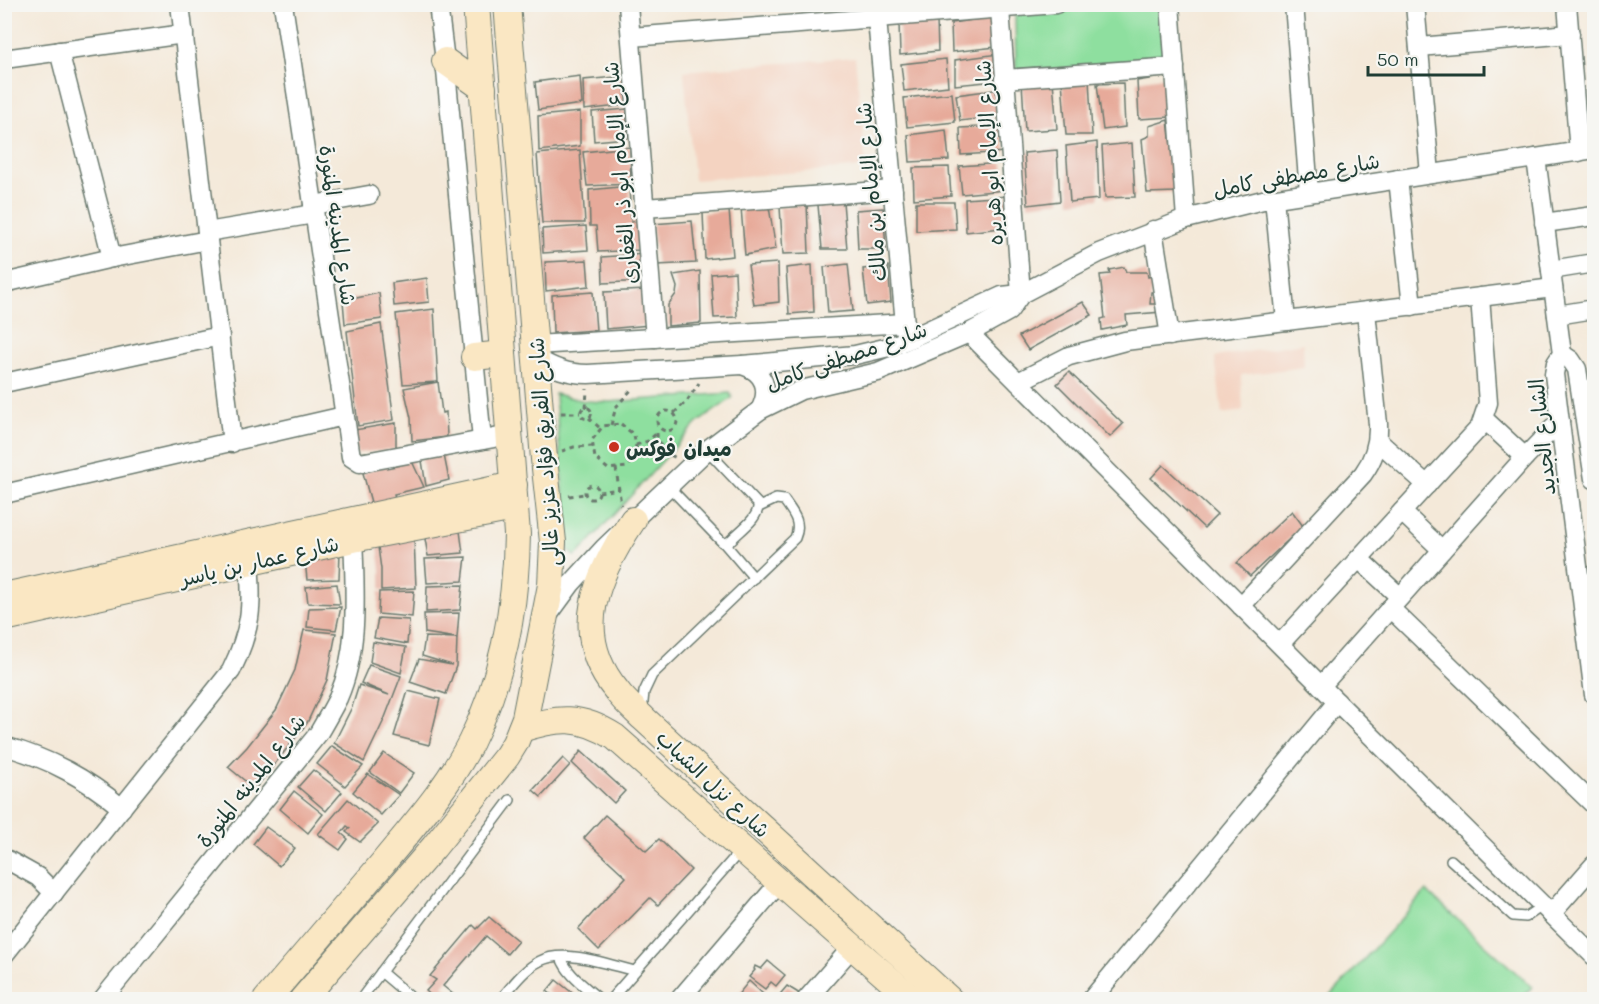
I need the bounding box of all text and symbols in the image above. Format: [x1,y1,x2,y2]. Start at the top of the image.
scale bar [1368,39,1484,77]
text: 50 m [1377,47,1419,71]
street label: شارع الإمام ابو هريره [968,59,1012,247]
street label: شارع الإمام ابو ذر الغفارى [596,60,646,285]
street label: شارع الإمام بن مالك [849,101,895,283]
street label: شارع المدينه المنورة [311,143,364,307]
street label: شارع مصطفى كامل [1210,146,1382,205]
street label: شارع مصطفى كامل [762,315,931,398]
street label: شارع الفريق فؤاد عزيز غالى [522,336,567,567]
street label: الشارع الجديد [1521,377,1563,497]
place label: ميدان فوكس [626,434,732,462]
marker: ميدان فوكس [607,440,621,454]
street label: شارع عمار بن ياسر [175,529,342,595]
street label: شارع المدينه المنورة [190,708,313,854]
street label: شارع نزل الشباب [649,723,777,845]

